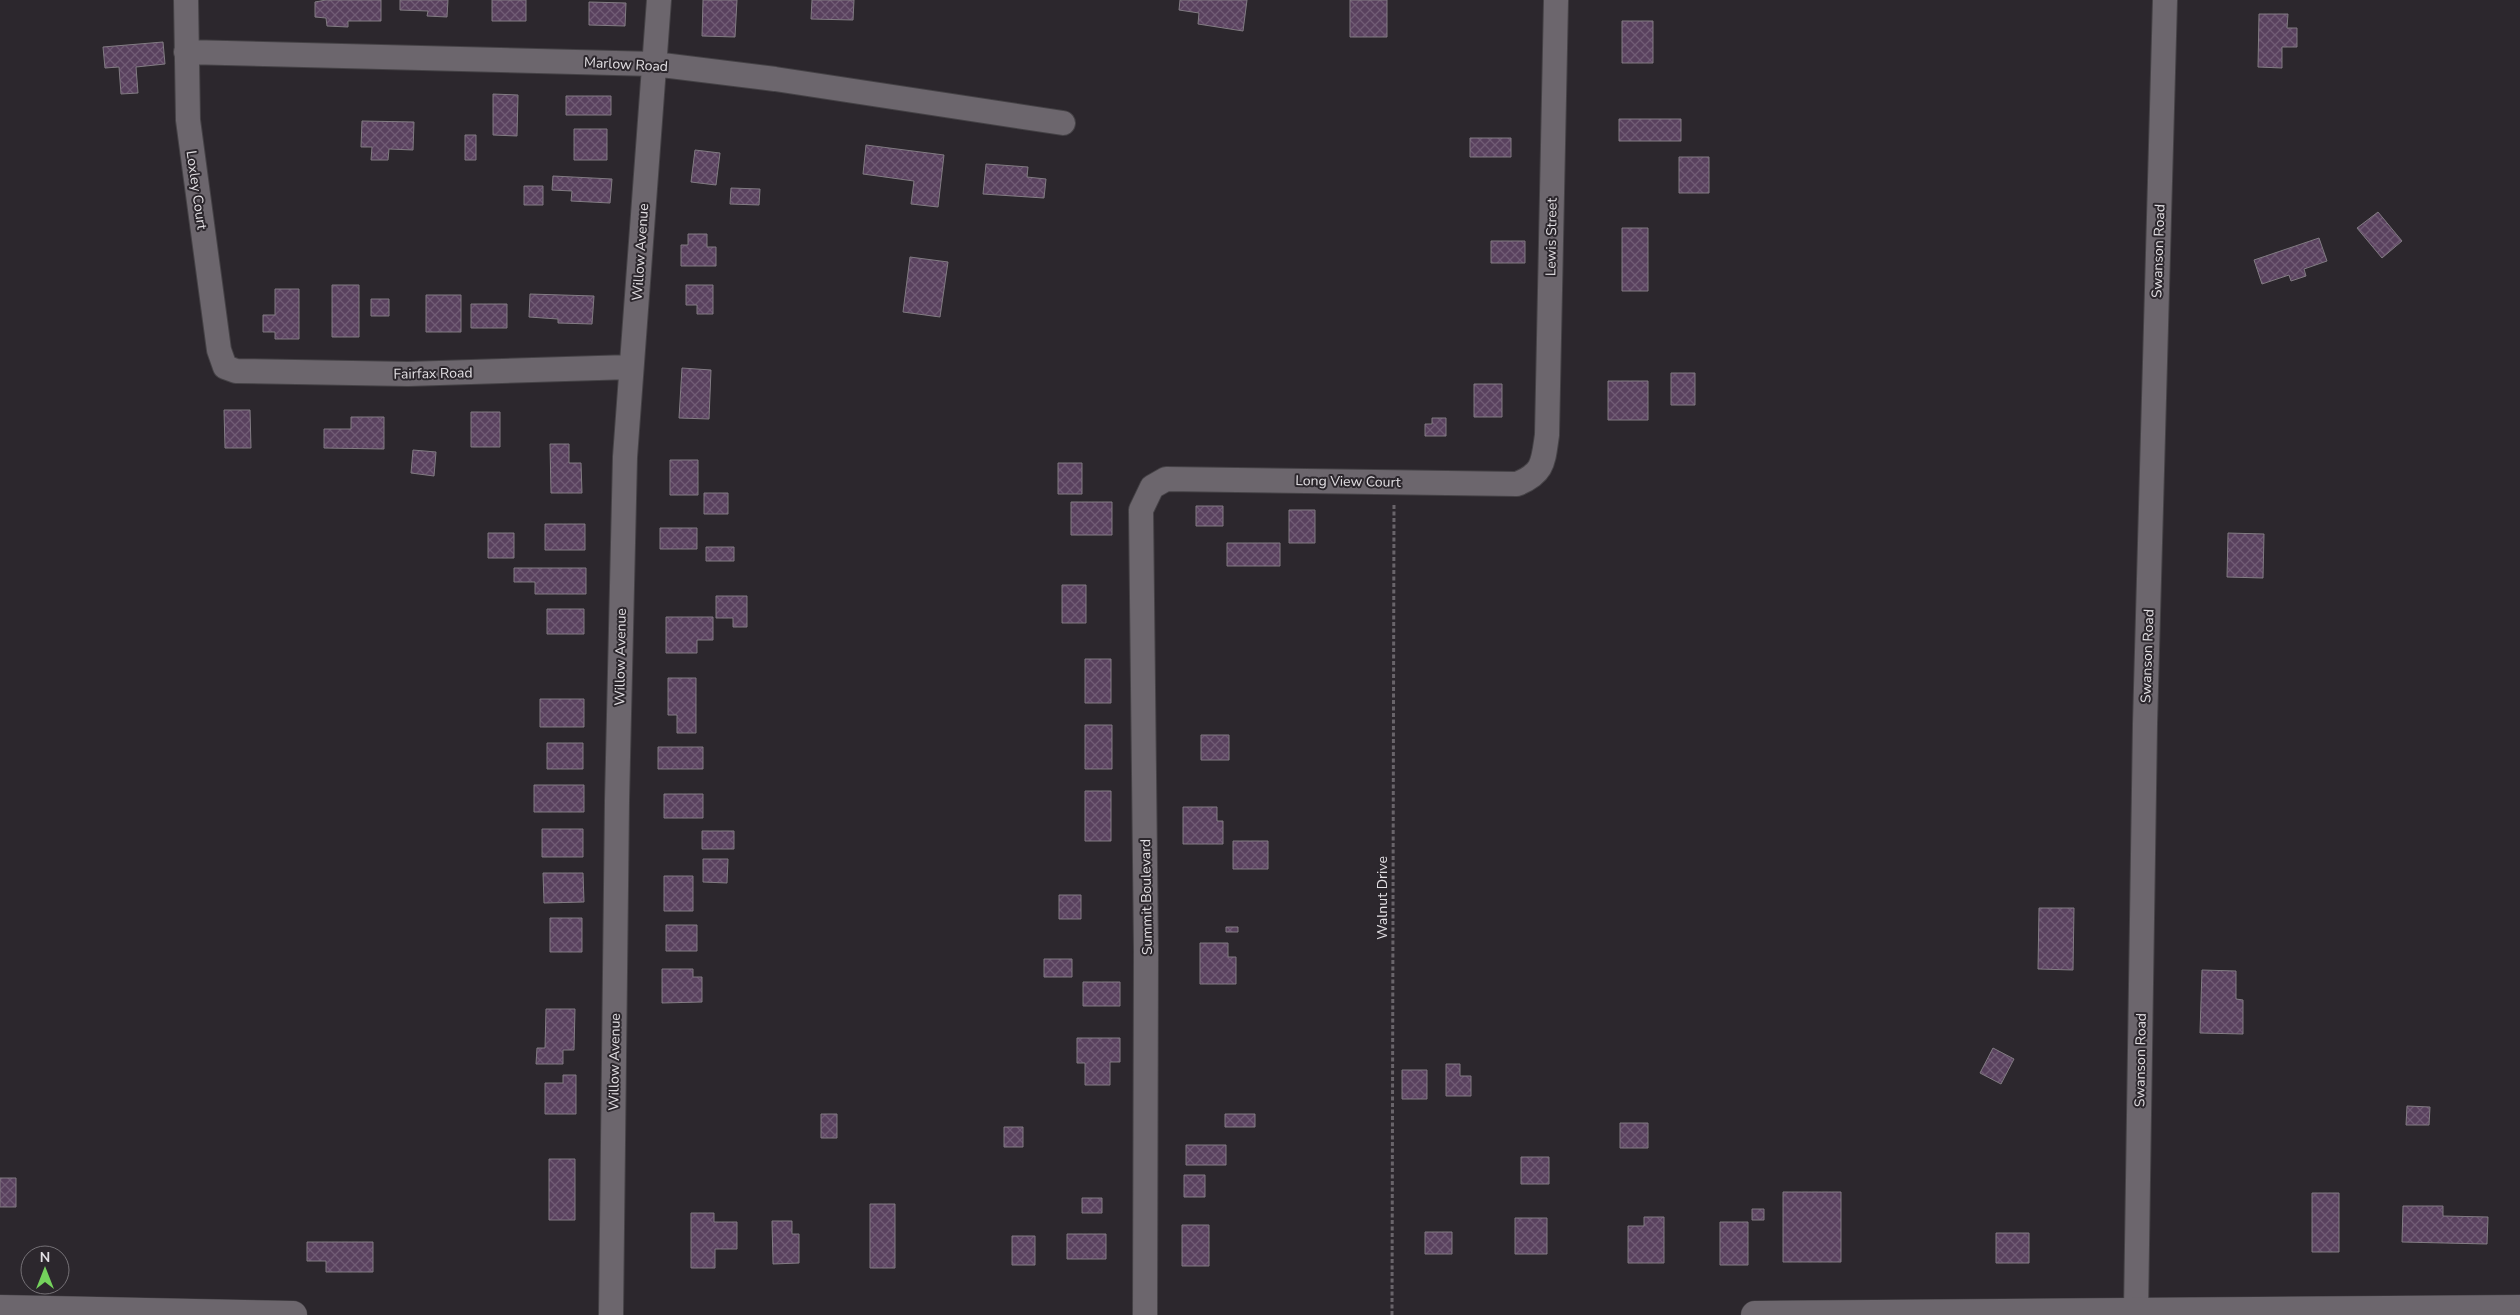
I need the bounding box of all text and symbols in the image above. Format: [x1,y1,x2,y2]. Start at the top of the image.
street label: Marlow Road [583,53,668,76]
street label: Loxley Court [182,149,211,231]
street label: Lewis Street [1541,198,1562,276]
street label: Willow Avenue [628,203,653,301]
street label: Swanson Road [2147,204,2170,298]
street label: Fairfax Road [393,363,473,384]
street label: Long View Court [1295,471,1401,492]
street label: Willow Avenue [610,608,631,706]
street label: Swanson Road [2136,609,2159,703]
street label: Summit Boulevard [1136,839,1157,955]
street label: Walnut Drive [1373,856,1392,940]
street label: Willow Avenue [604,1013,625,1111]
street label: Swanson Road [2130,1013,2151,1107]
north arrow [20,1245,70,1295]
text: N [40,1248,50,1267]

